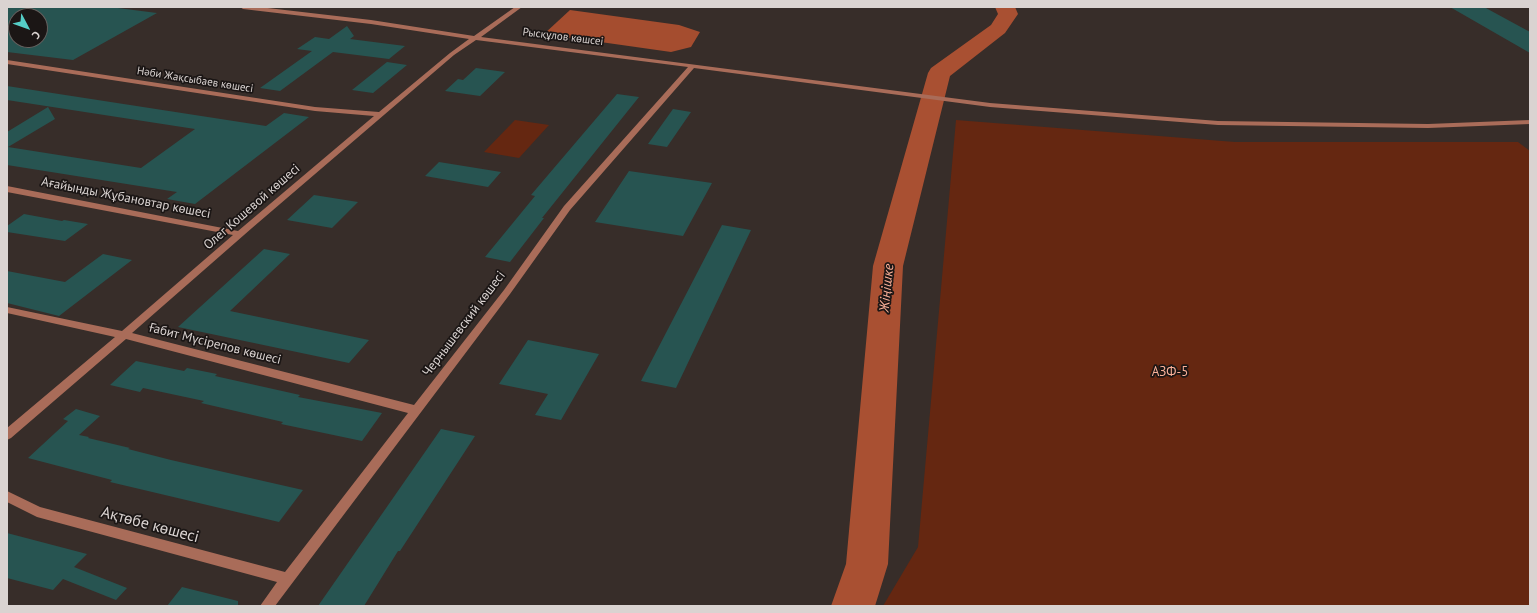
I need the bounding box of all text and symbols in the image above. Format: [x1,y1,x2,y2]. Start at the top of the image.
north arrow [8,8,48,48]
street label: Рысқұлов көшсеі [522,26,604,48]
text: С [29,28,44,42]
street label: Нәби Жақсыбаев көшесі [136,64,254,96]
street label: Олег Кошевой көшесі [201,161,303,253]
street label: Ағайынды Жұбановтар көшесі [40,174,212,222]
water label: Жіңішке [876,263,898,313]
street label: Чернышевский көшесі [419,268,509,380]
street label: Ғабит Мүсірепов көшесі [147,320,283,368]
park label: АЗФ-5 [1152,364,1188,380]
street label: Ақтөбе көшесі [99,503,201,547]

